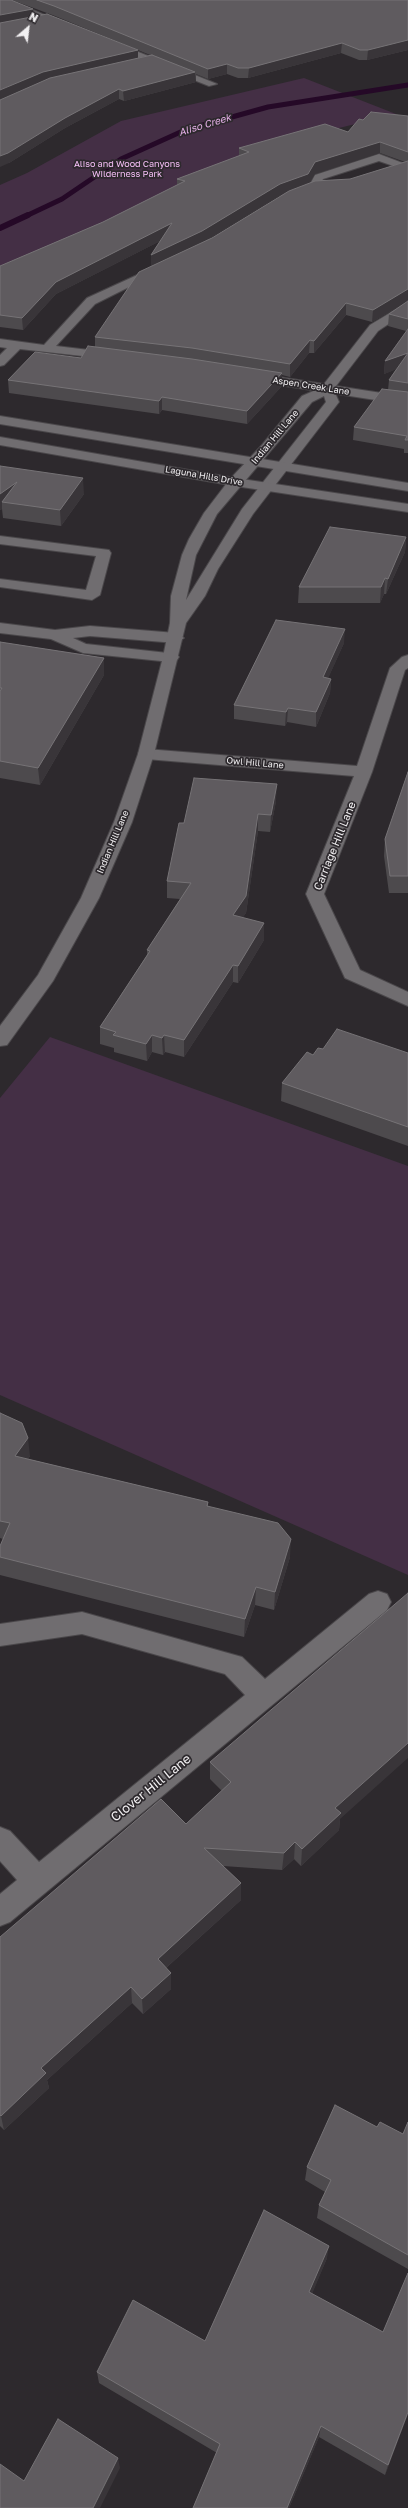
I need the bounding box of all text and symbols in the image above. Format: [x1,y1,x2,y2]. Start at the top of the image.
north arrow [8,8,48,48]
text: N [27,9,41,25]
water label: Aliso Creek [177,111,233,139]
park label: Aliso and Wood Canyons Wilderness Park [74,159,180,180]
street label: Aspen Creek Lane [272,375,350,397]
street label: Indian Hill Lane [249,408,301,466]
street label: Laguna Hills Drive [164,464,244,488]
street label: Owl Hill Lane [226,755,284,771]
street label: Carriage Hill Lane [311,800,359,892]
street label: Indian Hill Lane [95,809,131,875]
street label: Clover Hill Lane [108,1751,194,1825]

